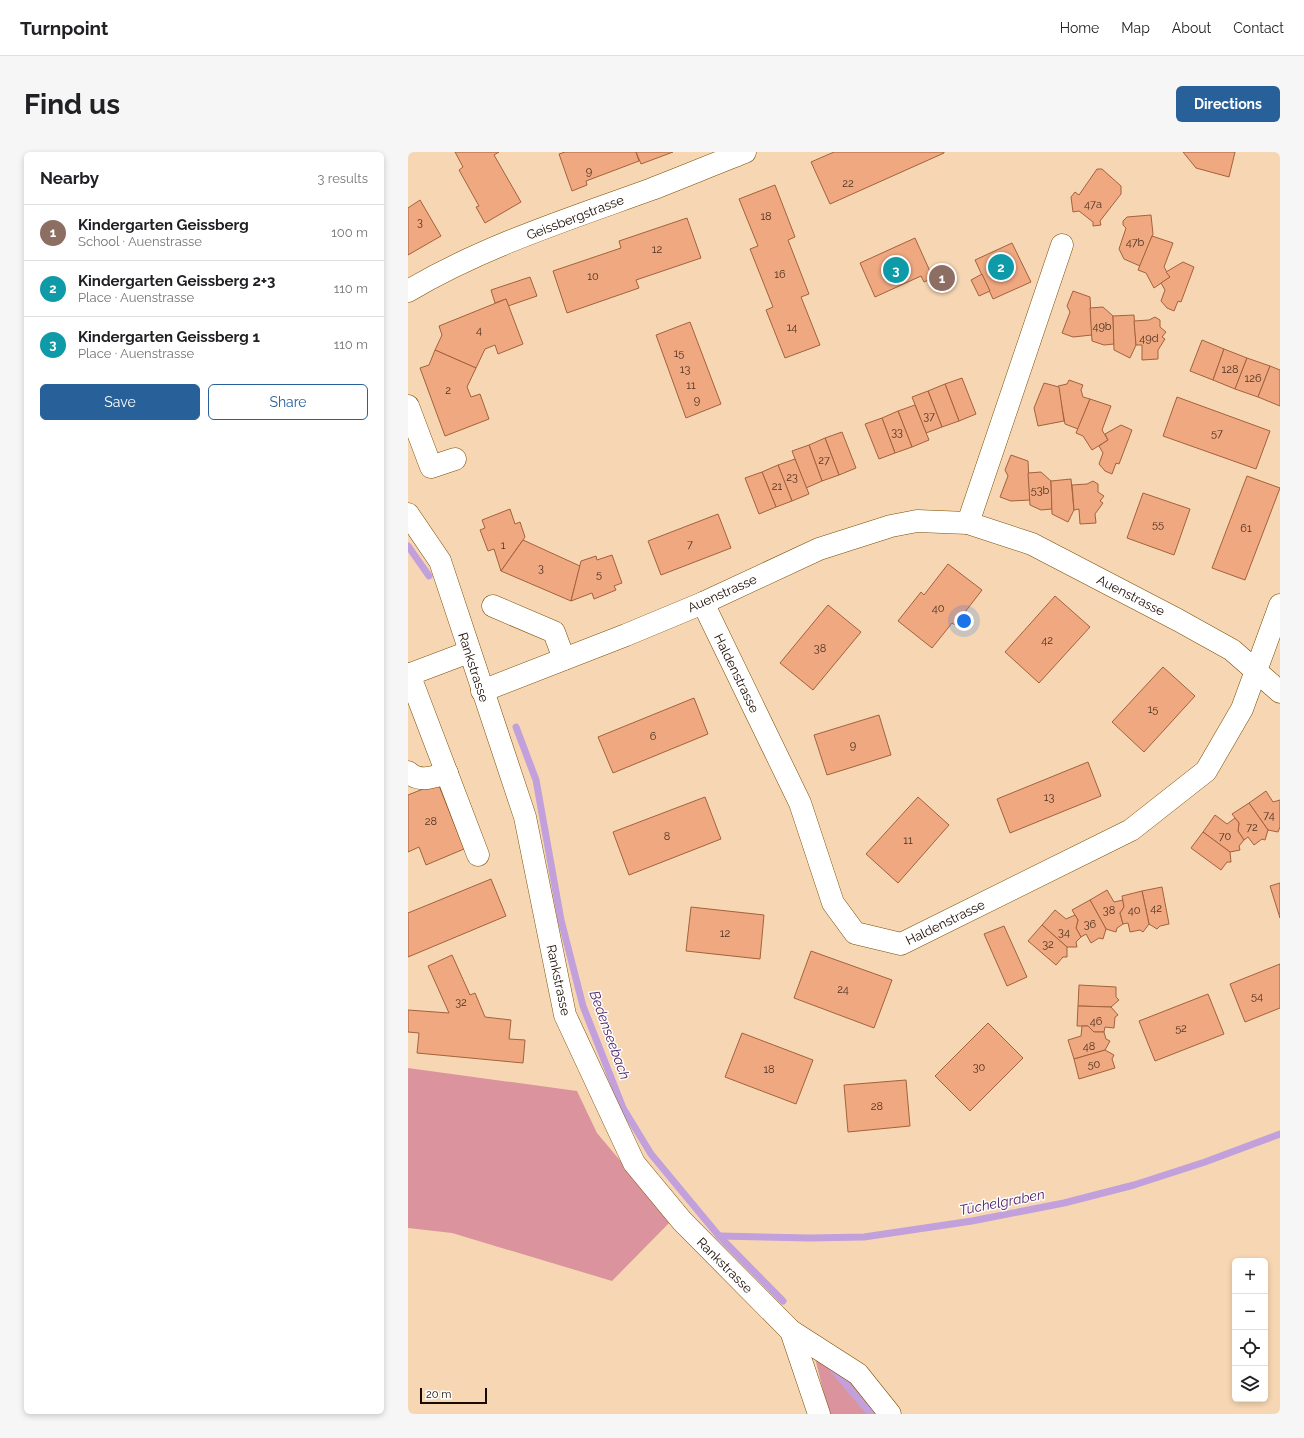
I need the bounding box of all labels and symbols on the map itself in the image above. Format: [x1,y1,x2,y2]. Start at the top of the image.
house number: 9 [586,165,592,178]
house number: 22 [842,177,854,190]
street label: Geissbergstrasse [524,192,626,243]
house number: 47a [1084,198,1102,211]
house number: 18 [760,210,772,223]
house number: 3 [417,216,423,229]
house number: 47b [1126,236,1145,249]
house number: 12 [652,243,662,256]
pin: 2 [988,252,1014,282]
pin: 3 [883,255,909,285]
pin: 1 [929,263,955,293]
house number: 16 [774,268,786,281]
house number: 10 [587,270,599,283]
house number: 49b [1092,320,1112,333]
house number: 14 [787,321,797,334]
house number: 4 [476,324,482,337]
house number: 49d [1139,332,1159,345]
house number: 15 [674,347,684,360]
house number: 13 [680,363,690,376]
house number: 128 [1222,363,1238,376]
house number: 126 [1244,372,1262,385]
house number: 11 [686,379,696,392]
house number: 2 [445,384,451,397]
house number: 9 [694,394,700,407]
house number: 37 [923,410,935,423]
house number: 33 [891,426,903,439]
house number: 57 [1211,427,1223,440]
house number: 27 [818,454,830,467]
house number: 23 [786,471,798,484]
house number: 21 [772,480,783,493]
house number: 53b [1031,484,1050,497]
house number: 55 [1152,518,1164,531]
house number: 61 [1240,522,1252,535]
house number: 7 [687,538,693,551]
house number: 1 [501,539,506,552]
house number: 3 [538,562,544,575]
house number: 5 [596,568,602,581]
street label: Auenstrasse [685,571,759,615]
street label: Auenstrasse [1094,572,1167,619]
house number: 40 [932,602,945,615]
your location [954,611,974,631]
street label: Rankstrasse [455,630,492,704]
street label: Haldenstrasse [711,631,762,715]
house number: 42 [1041,634,1053,647]
house number: 38 [814,642,826,655]
house number: 15 [1148,703,1158,716]
house number: 6 [650,730,657,743]
house number: 9 [850,739,856,752]
house number: 13 [1044,791,1054,804]
house number: 74 [1263,809,1275,822]
house number: 28 [425,815,437,828]
house number: 72 [1246,821,1258,834]
house number: 8 [664,830,670,843]
house number: 70 [1219,830,1232,843]
house number: 11 [903,834,913,847]
street label: Haldenstrasse [903,897,987,948]
house number: 42 [1150,902,1162,915]
house number: 38 [1103,904,1115,917]
house number: 40 [1128,904,1141,917]
house number: 36 [1084,918,1097,931]
house number: 34 [1058,926,1070,939]
house number: 12 [720,927,730,940]
house number: 32 [1042,938,1054,951]
street label: Rankstrasse [544,943,573,1017]
house number: 24 [837,983,849,996]
water label: Bedenseebach [586,988,634,1082]
house number: 54 [1251,990,1263,1003]
house number: 32 [455,996,467,1009]
house number: 46 [1090,1015,1103,1028]
house number: 52 [1175,1022,1187,1035]
house number: 48 [1083,1040,1095,1053]
house number: 50 [1088,1058,1101,1071]
house number: 30 [973,1061,986,1074]
house number: 18 [763,1063,775,1076]
house number: 28 [871,1100,883,1113]
water label: Tüchelgraben [958,1186,1046,1218]
street label: Rankstrasse [694,1234,756,1297]
scale bar [420,1386,487,1405]

